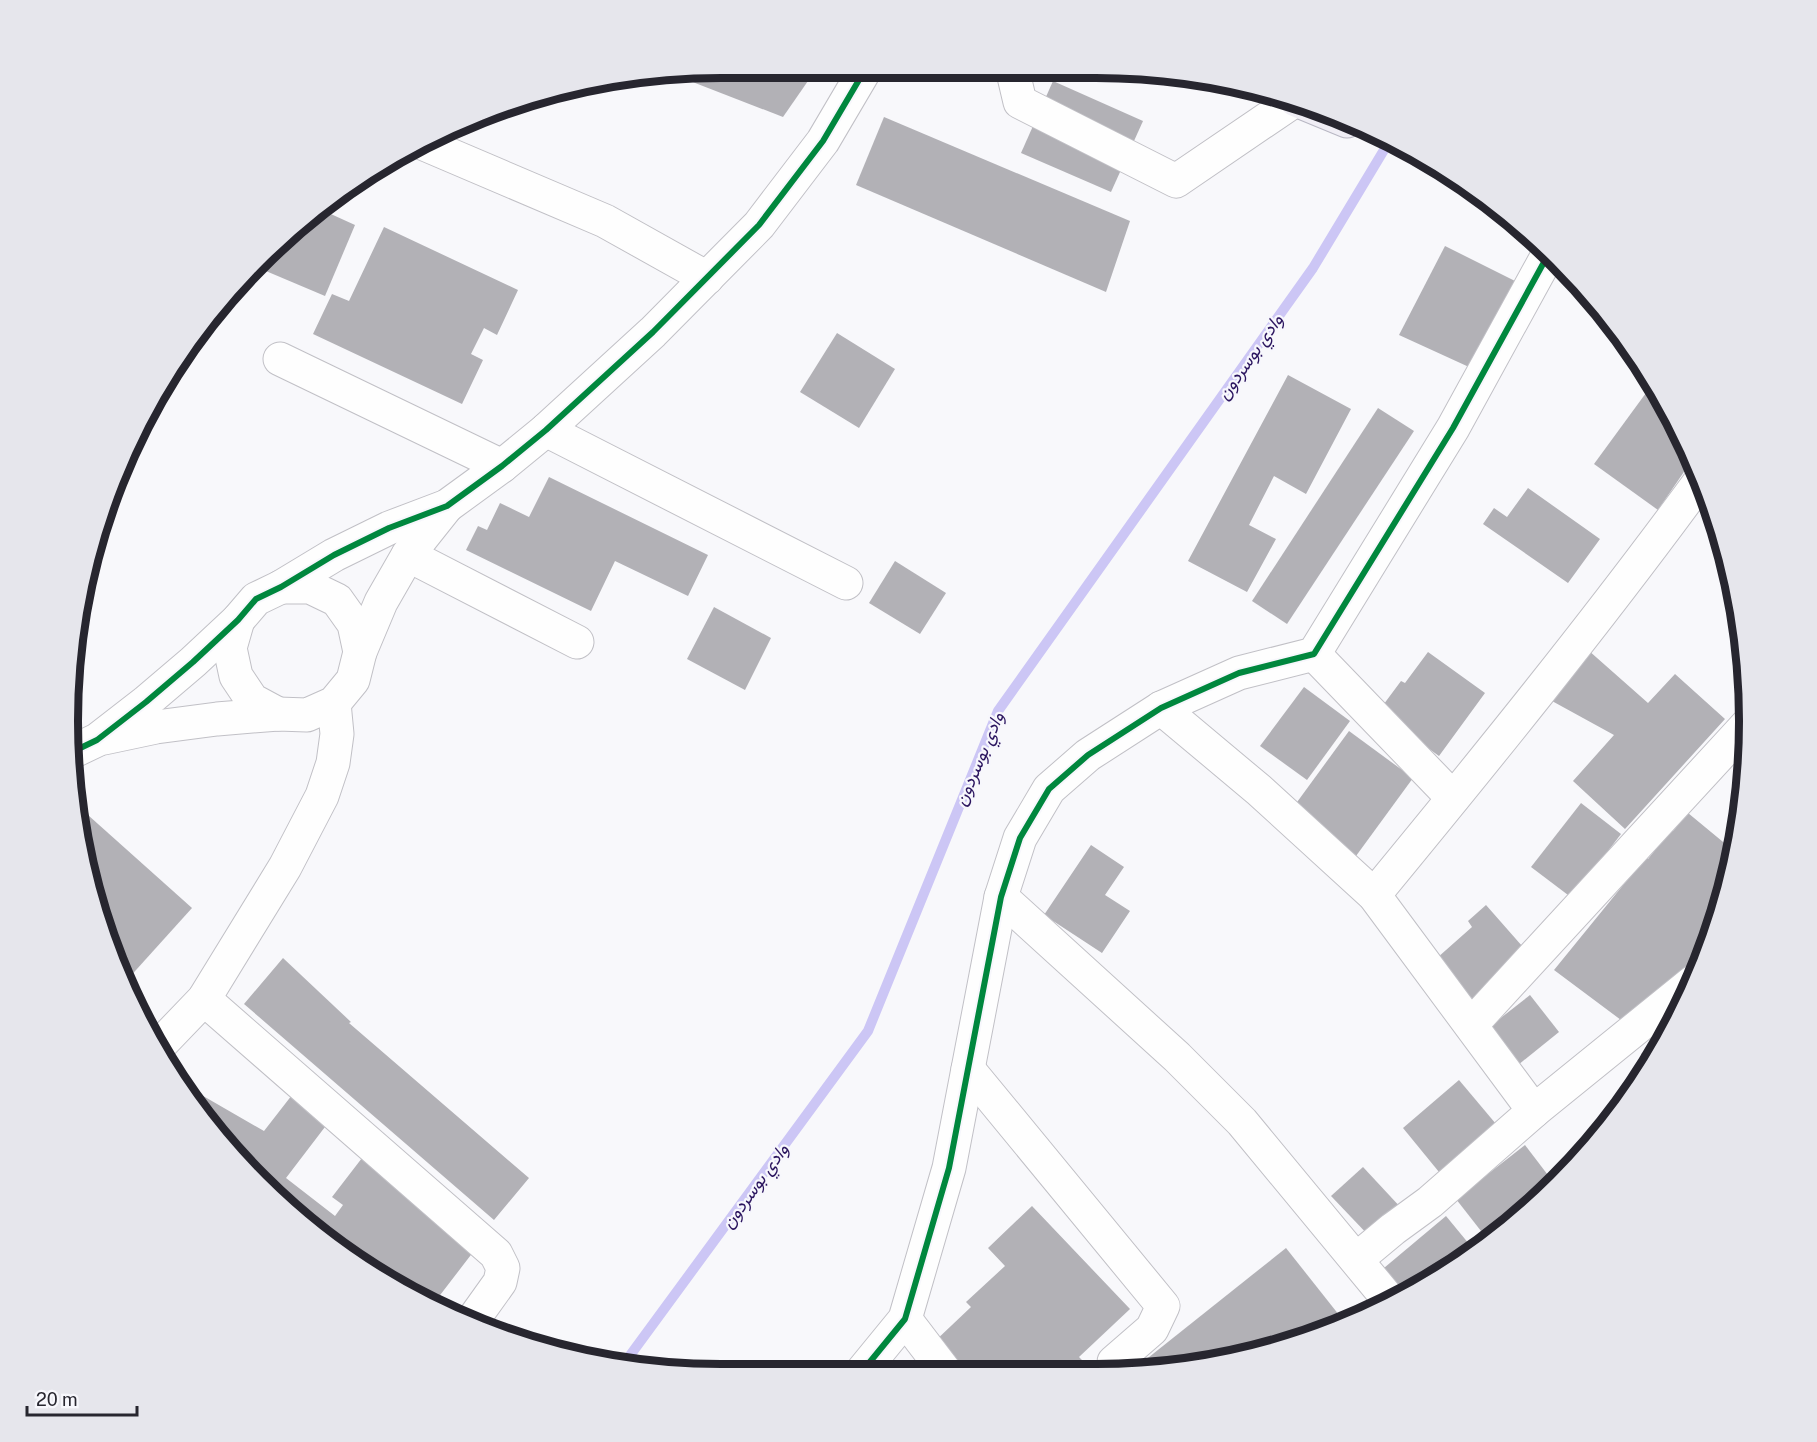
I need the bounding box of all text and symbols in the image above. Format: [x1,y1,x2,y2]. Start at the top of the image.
water label: وادي بوسردون [1212,310,1291,406]
water label: وادي بوسردون [949,709,1012,811]
water label: وادي بوسردون [717,1139,796,1235]
scale bar [27,1379,136,1417]
text: 20 m [36,1389,78,1410]

